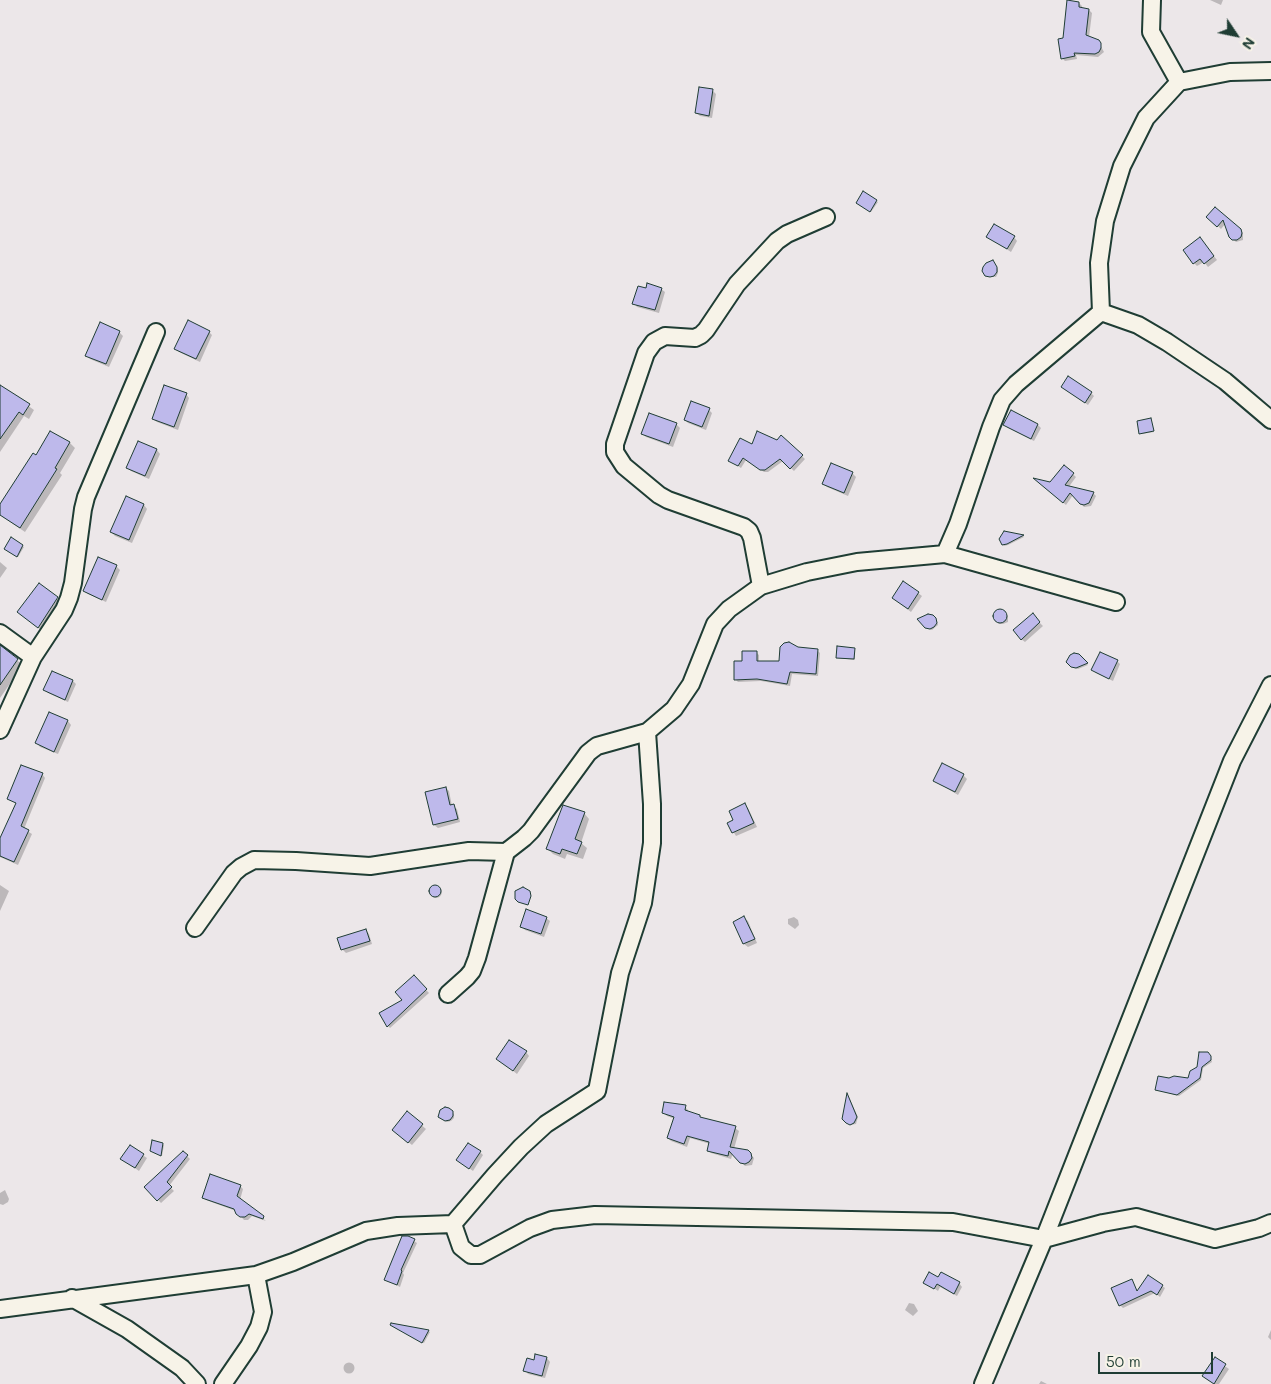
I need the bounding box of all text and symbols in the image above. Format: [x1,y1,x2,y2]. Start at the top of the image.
north arrow [1211,10,1261,60]
text: N [1238,34,1260,53]
scale bar [1101,1342,1216,1374]
text: 50 m [1106,1351,1141,1371]

